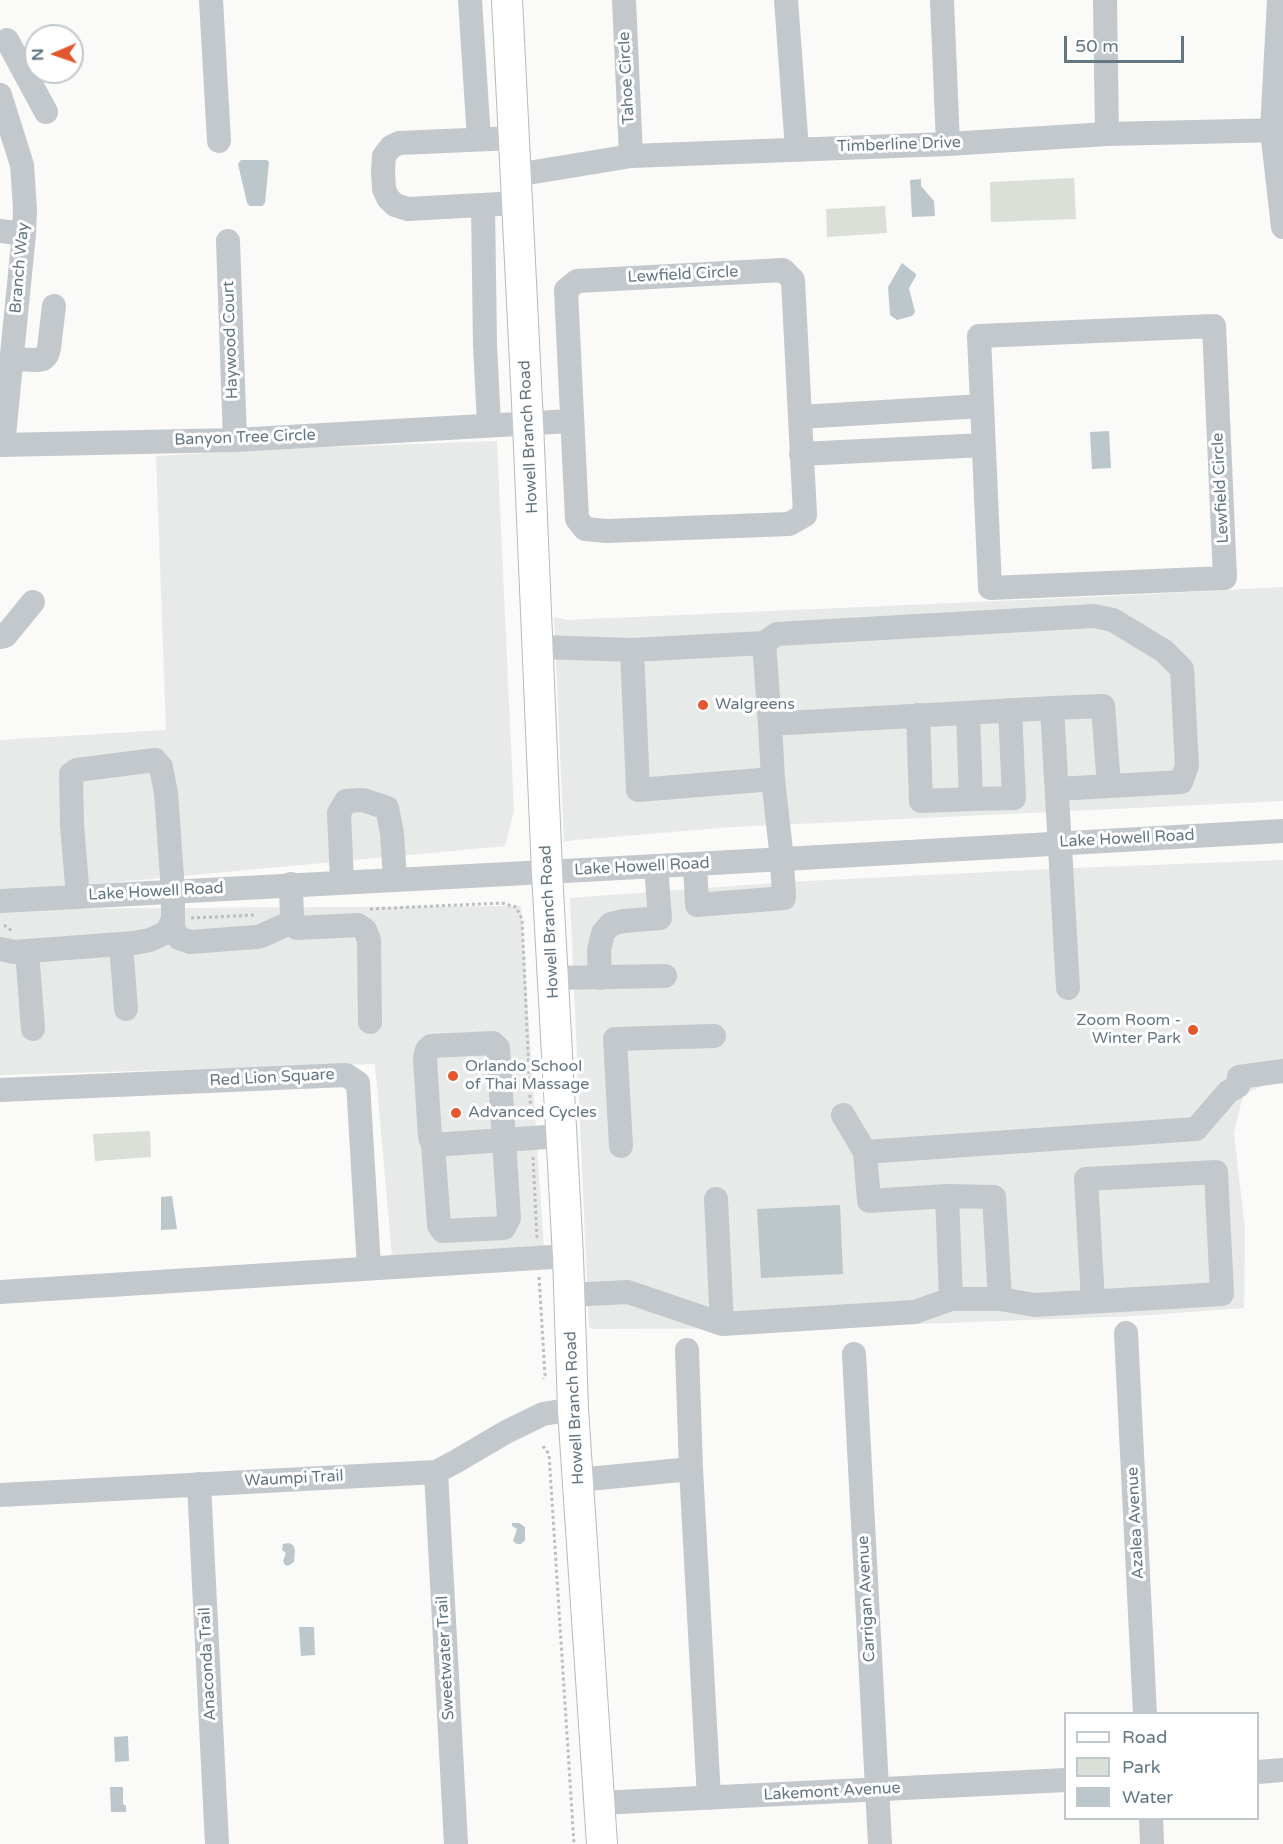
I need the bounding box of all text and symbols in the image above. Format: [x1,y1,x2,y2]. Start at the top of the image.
north arrow [24,24,84,84]
scale bar [1067,24,1187,62]
street label: Tahoe Circle [615,31,639,125]
text: 50 m [1075,35,1119,57]
text: N [28,48,48,61]
street label: Timberline Drive [837,133,961,157]
street label: Branch Way [6,222,34,314]
street label: Lewfield Circle [627,263,739,287]
street label: Haywood Court [219,281,243,399]
street label: Howell Branch Road [515,360,543,514]
street label: Banyon Tree Circle [174,426,316,450]
street label: Lewfield Circle [1209,432,1233,544]
place label: Walgreens [715,695,795,715]
marker: Walgreens [696,698,710,712]
street label: Lake Howell Road [1059,826,1195,852]
street label: Howell Branch Road [536,845,564,999]
street label: Lake Howell Road [574,854,710,880]
street label: Lake Howell Road [88,879,224,905]
place label: Zoom Room - Winter Park [1076,1011,1181,1049]
marker: Zoom Room - Winter Park [1186,1023,1200,1037]
place label: Orlando School of Thai Massage [465,1057,589,1095]
street label: Red Lion Square [209,1065,335,1091]
marker: Orlando School of Thai Massage [446,1069,460,1083]
place label: Advanced Cycles [468,1103,597,1123]
marker: Advanced Cycles [449,1106,463,1120]
street label: Howell Branch Road [561,1331,589,1485]
street label: Azalea Avenue [1123,1466,1149,1580]
street label: Waumpi Trail [244,1467,344,1491]
street label: Carrigan Avenue [854,1535,880,1663]
street label: Sweetwater Trail [433,1595,459,1721]
street label: Anaconda Trail [195,1607,221,1721]
legend [1064,1712,1259,1820]
text: Road [1122,1726,1167,1748]
text: Park [1122,1756,1160,1778]
street label: Lakemont Avenue [763,1779,901,1805]
text: Water [1122,1786,1173,1808]

